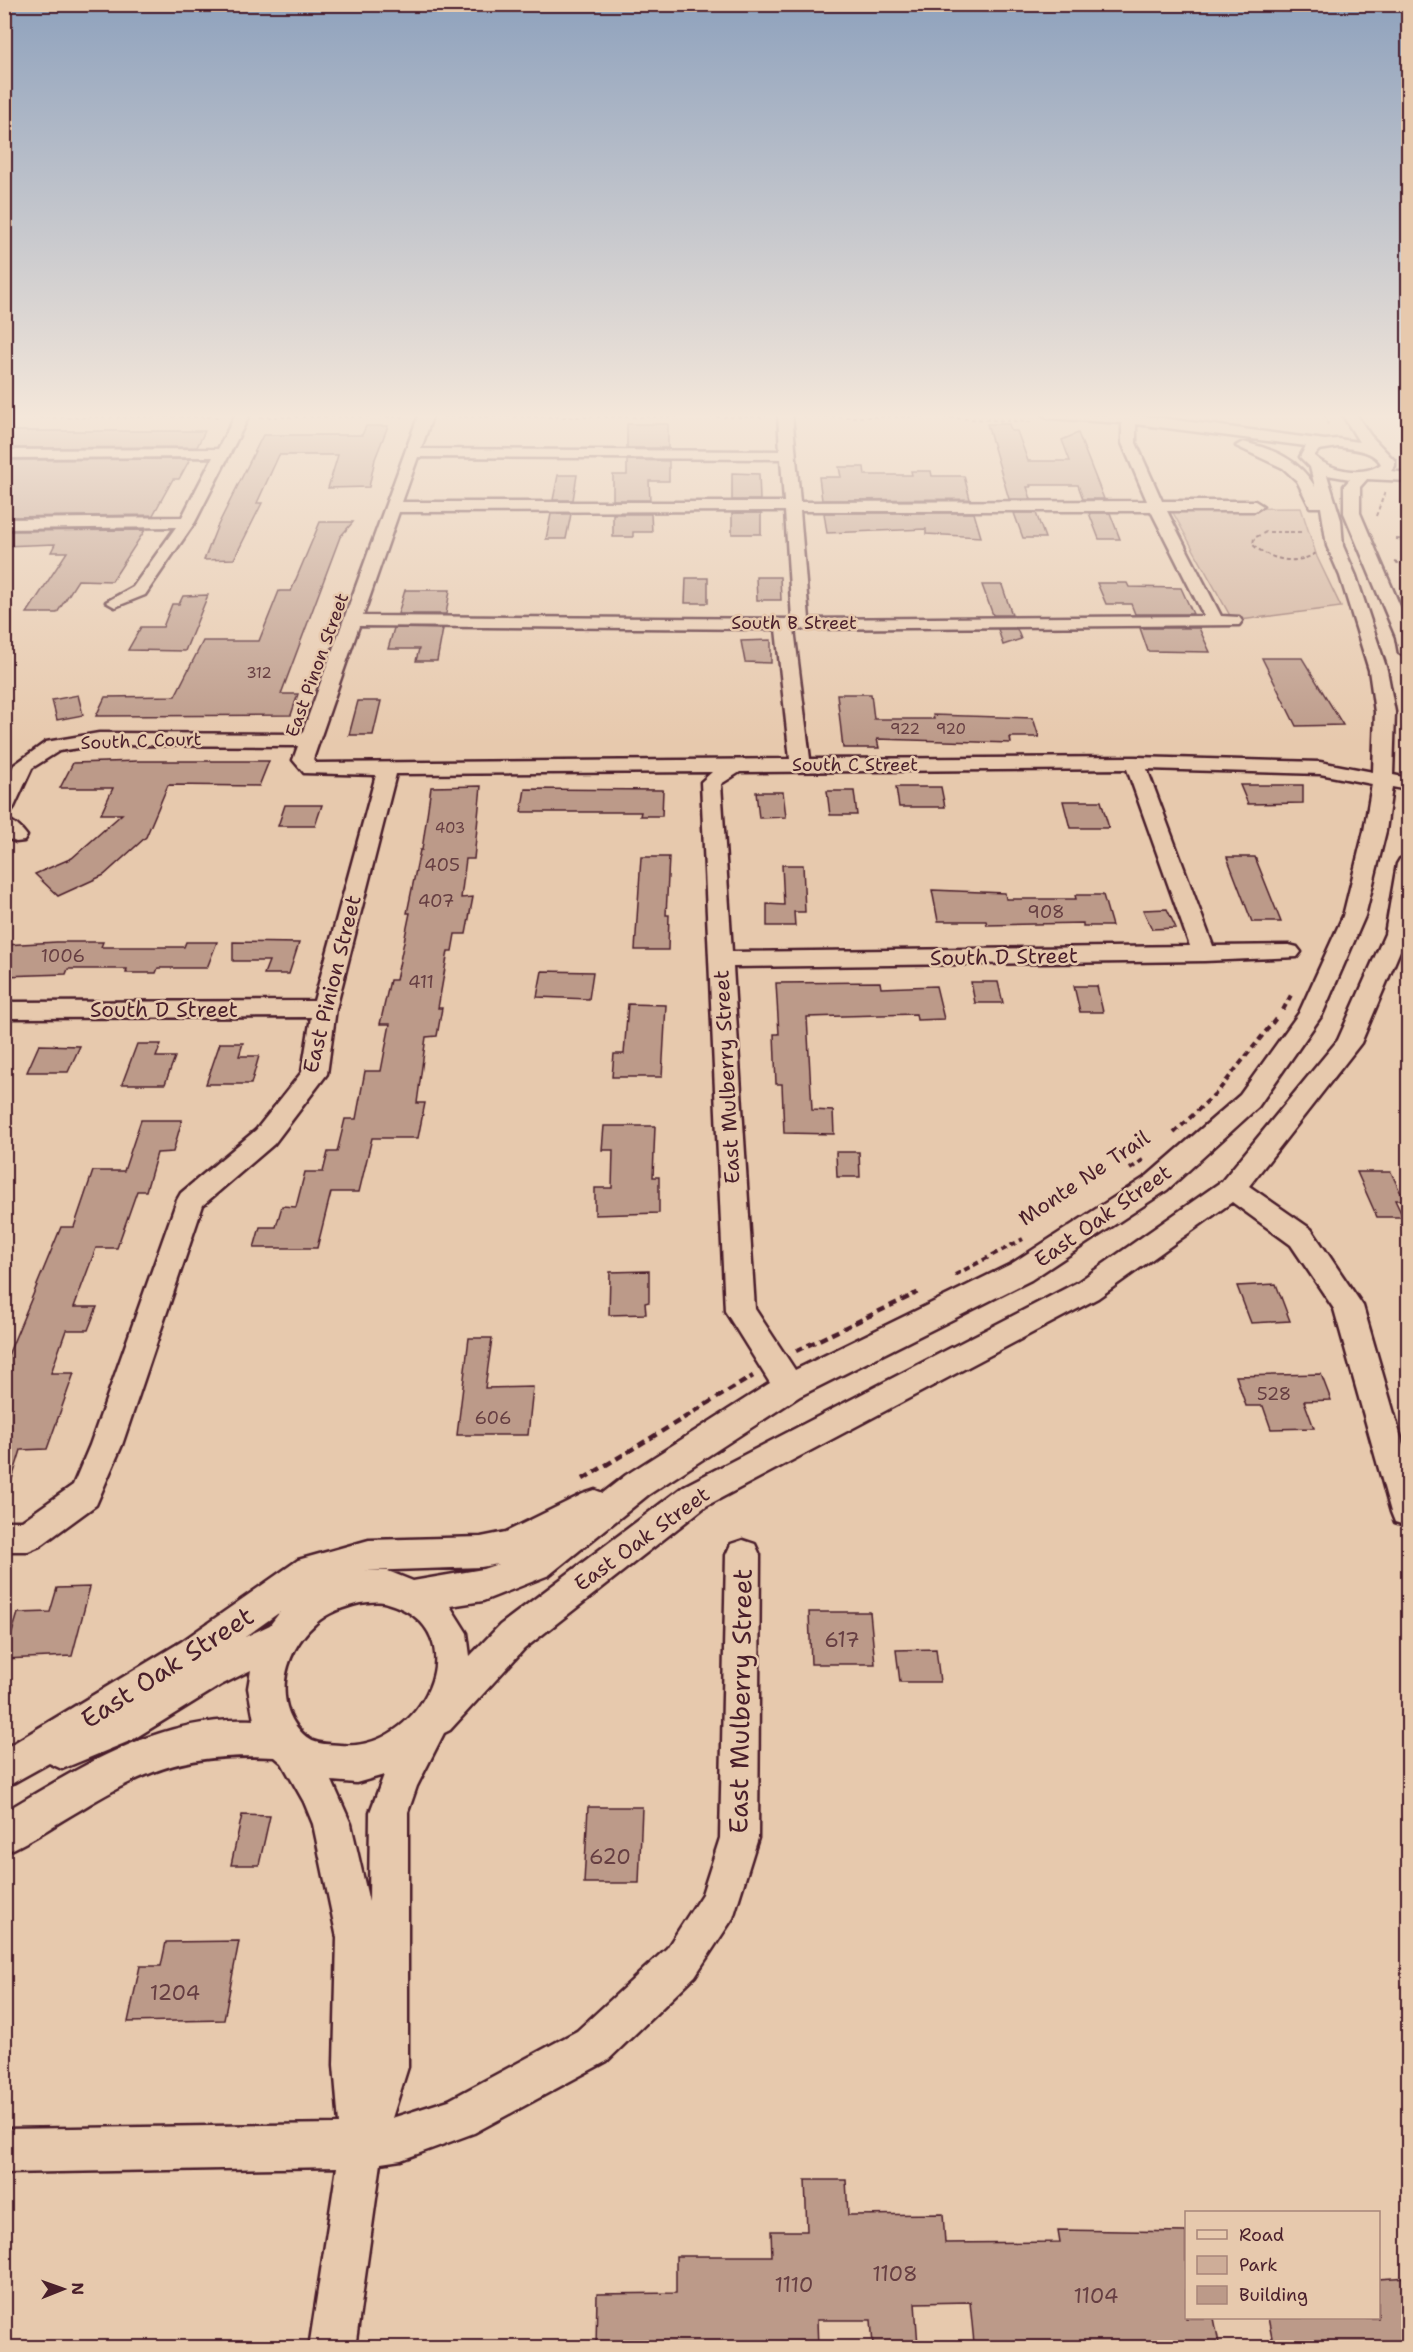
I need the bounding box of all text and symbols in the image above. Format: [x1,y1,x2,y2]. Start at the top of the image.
street label: East Pinon Street [280,590,354,740]
street label: South B Street [731,611,857,635]
house number: 312 [246,663,272,683]
house number: 922 [890,719,920,739]
house number: 920 [936,719,966,739]
street label: South C Court [80,727,202,755]
street label: South C Street [792,753,918,777]
house number: 403 [435,818,465,838]
house number: 405 [424,853,460,877]
house number: 407 [418,889,454,913]
street label: East Pinion Street [296,892,368,1076]
house number: 908 [1027,900,1065,924]
street label: South D Street [930,942,1078,972]
house number: 1006 [41,944,85,968]
street label: East Mulberry Street [707,969,747,1185]
house number: 411 [408,970,434,994]
street label: South D Street [90,996,238,1024]
street label: Monte Ne Trail [1013,1123,1156,1232]
street label: East Oak Street [1029,1158,1177,1274]
house number: 528 [1257,1382,1291,1406]
house number: 606 [475,1406,512,1430]
street label: East Oak Street [569,1480,715,1598]
street label: East Mulberry Street [720,1568,760,1834]
street label: East Oak Street [74,1598,260,1736]
house number: 617 [824,1626,860,1654]
house number: 620 [589,1843,631,1871]
house number: 1204 [150,1979,200,2007]
legend [1185,2211,1380,2319]
text: Road [1239,2223,1284,2247]
text: Park [1239,2253,1278,2277]
north arrow [33,2259,93,2319]
house number: 1108 [872,2260,918,2288]
house number: 1110 [774,2271,814,2299]
text: N [67,2282,88,2295]
house number: 1104 [1073,2282,1119,2310]
text: Building [1239,2283,1308,2307]

